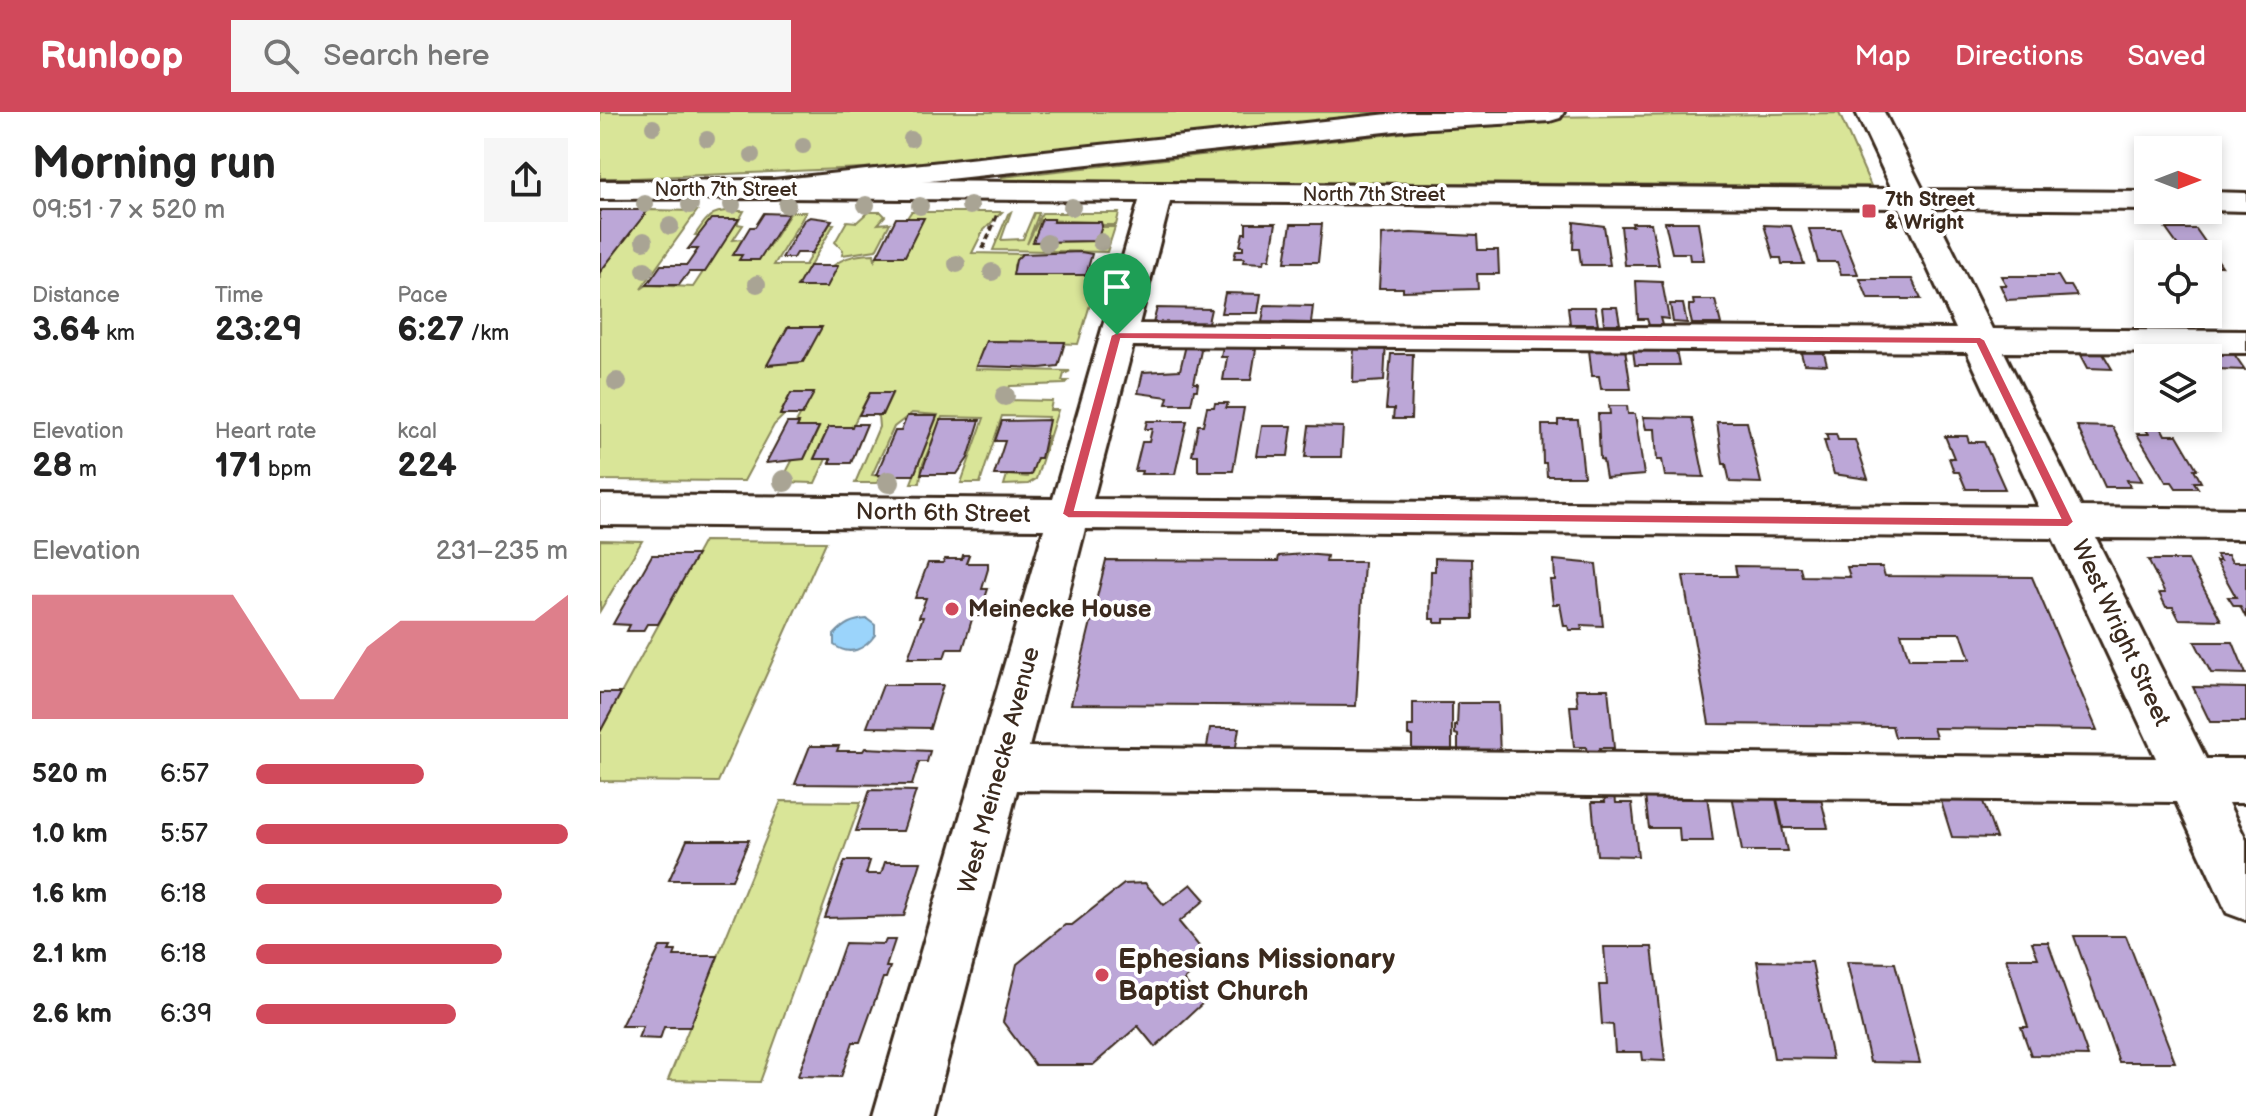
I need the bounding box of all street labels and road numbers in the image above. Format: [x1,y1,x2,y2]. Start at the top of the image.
street label: North 7th Street [655,178,797,202]
street label: North 7th Street [1303,183,1445,207]
street label: North 6th Street [855,497,1031,529]
street label: West Wright Street [2065,535,2177,731]
street label: West Meinecke Avenue [952,643,1046,897]

